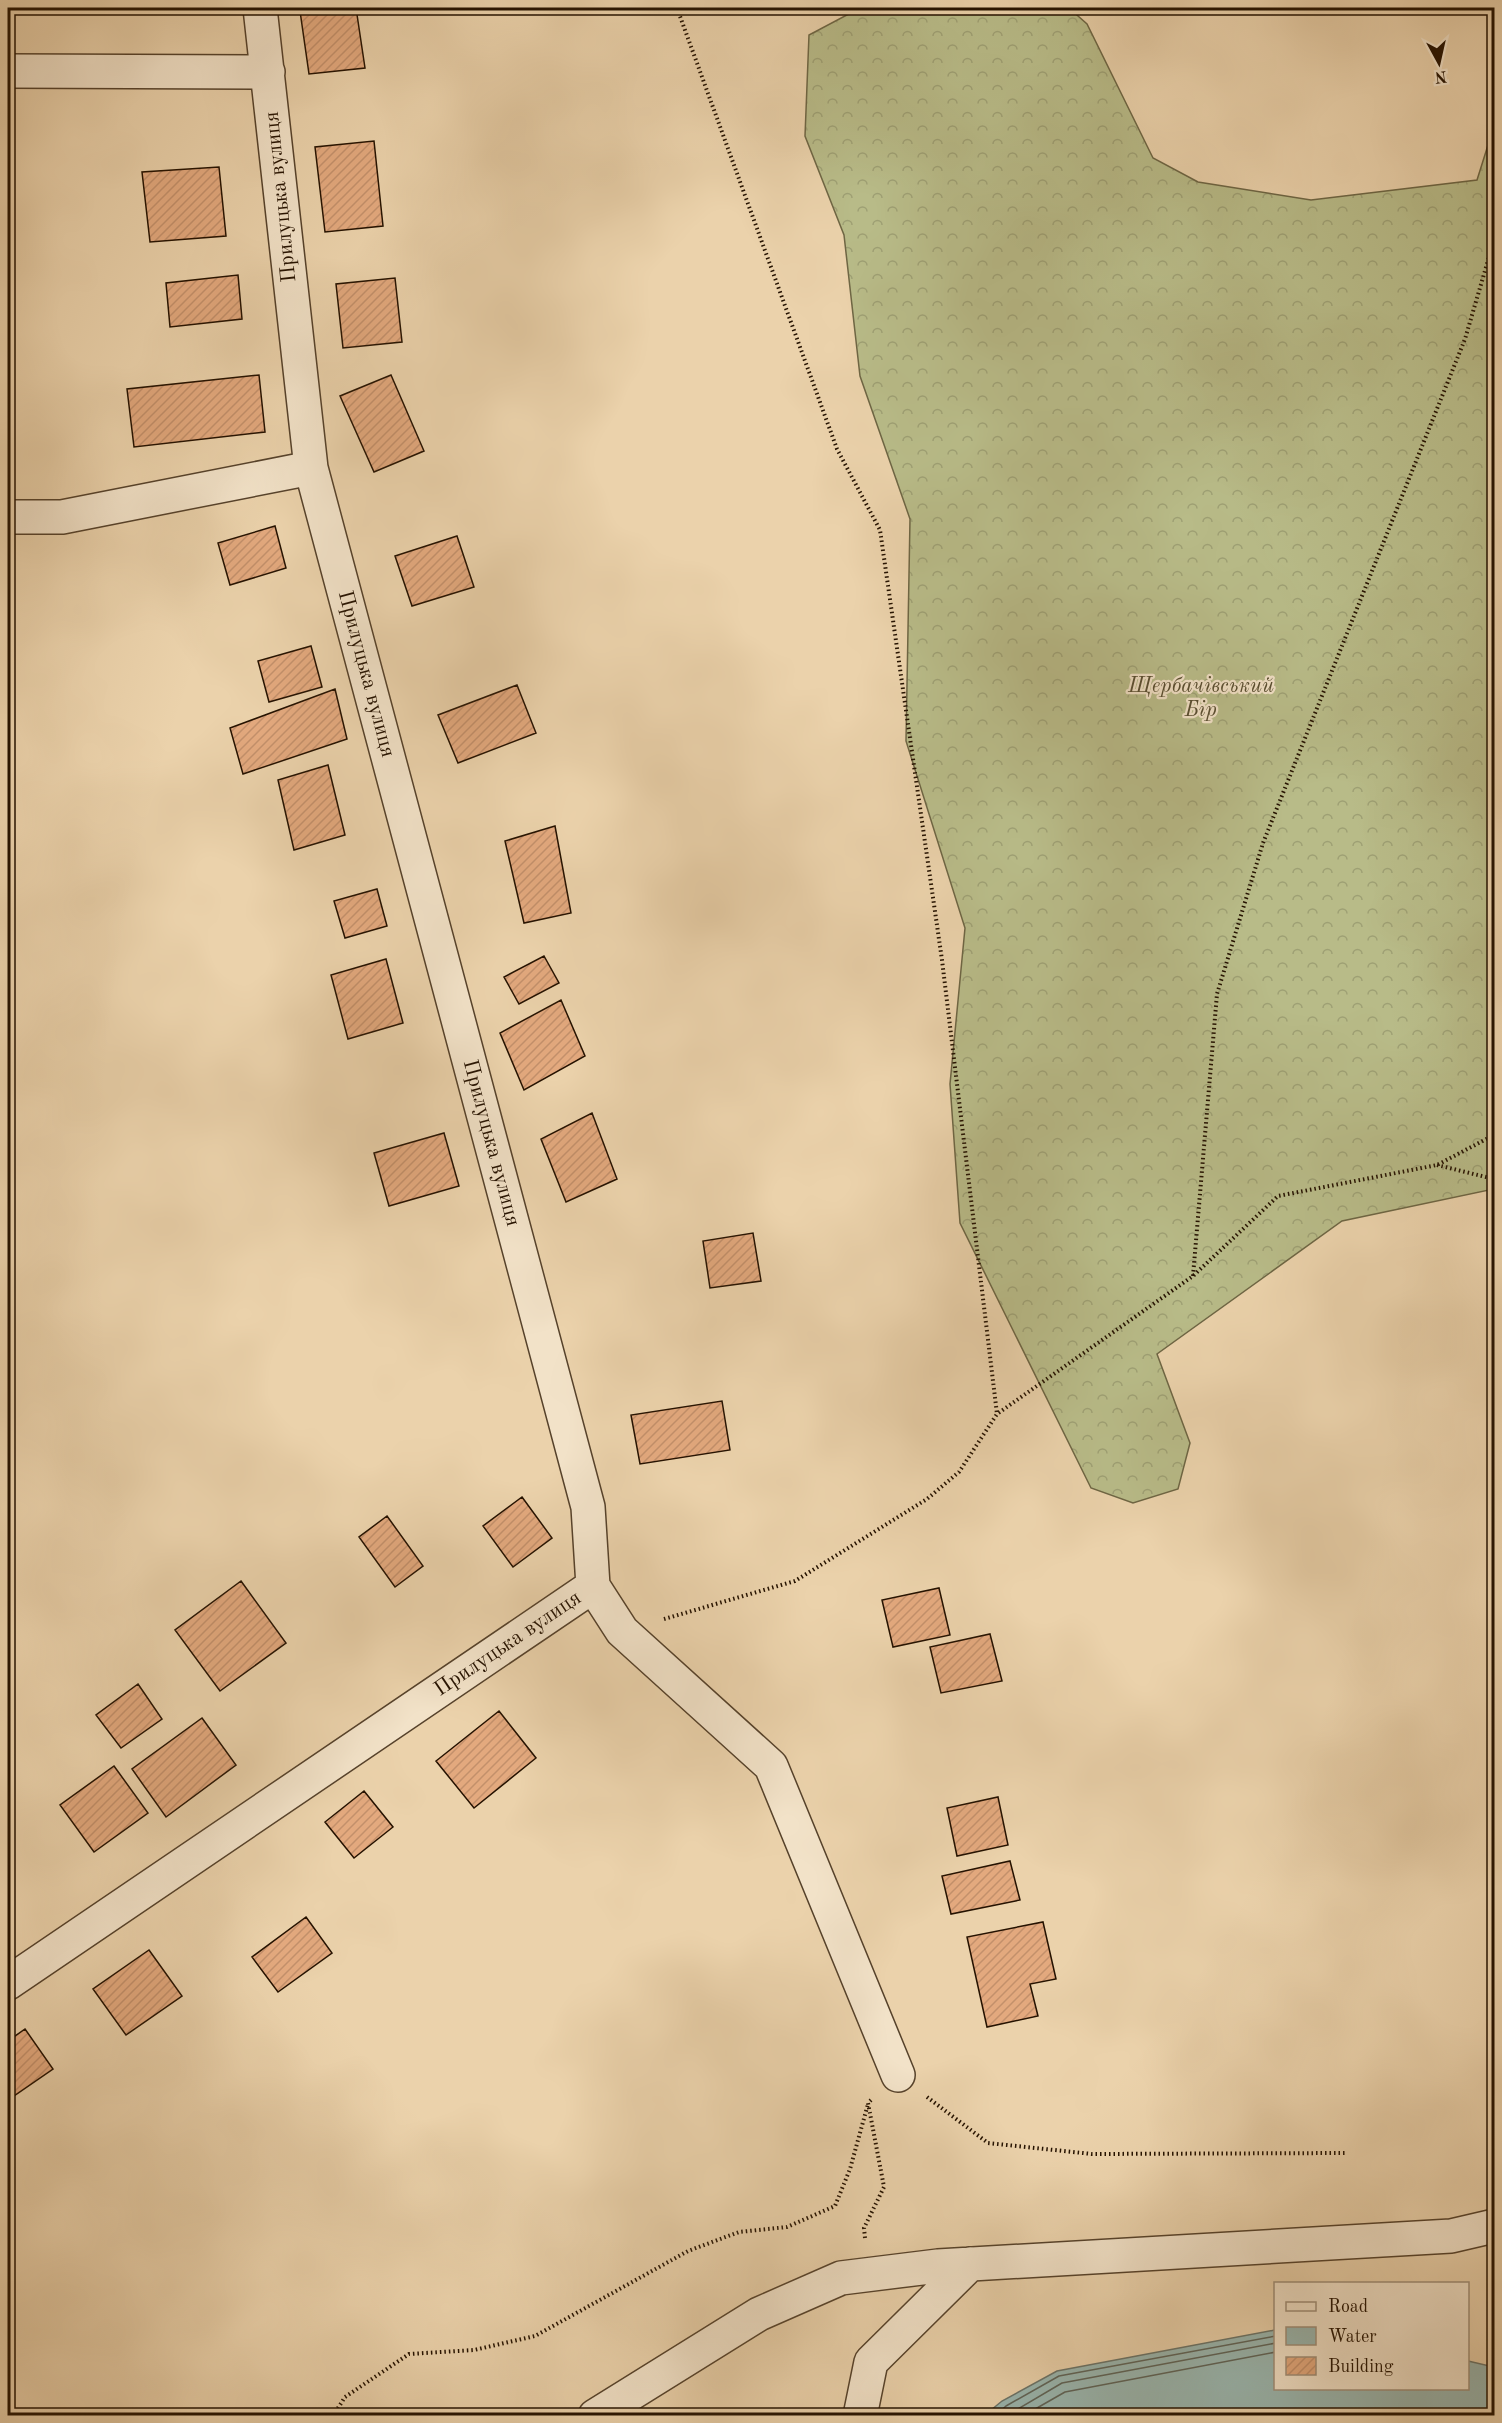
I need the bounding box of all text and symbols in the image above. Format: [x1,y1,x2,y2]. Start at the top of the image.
north arrow [1409,33,1469,93]
text: N [1433,67,1448,85]
street label: Прилуцька вулиця [262,110,300,284]
street label: Прилуцька вулиця [334,588,398,760]
park label: Щербачівський Бір [1127,676,1274,721]
street label: Прилуцька вулиця [459,1057,523,1229]
street label: Прилуцька вулиця [431,1587,585,1701]
legend [1274,2282,1469,2390]
text: Road [1328,2298,1368,2316]
text: Water [1328,2328,1377,2346]
text: Building [1328,2358,1394,2376]

